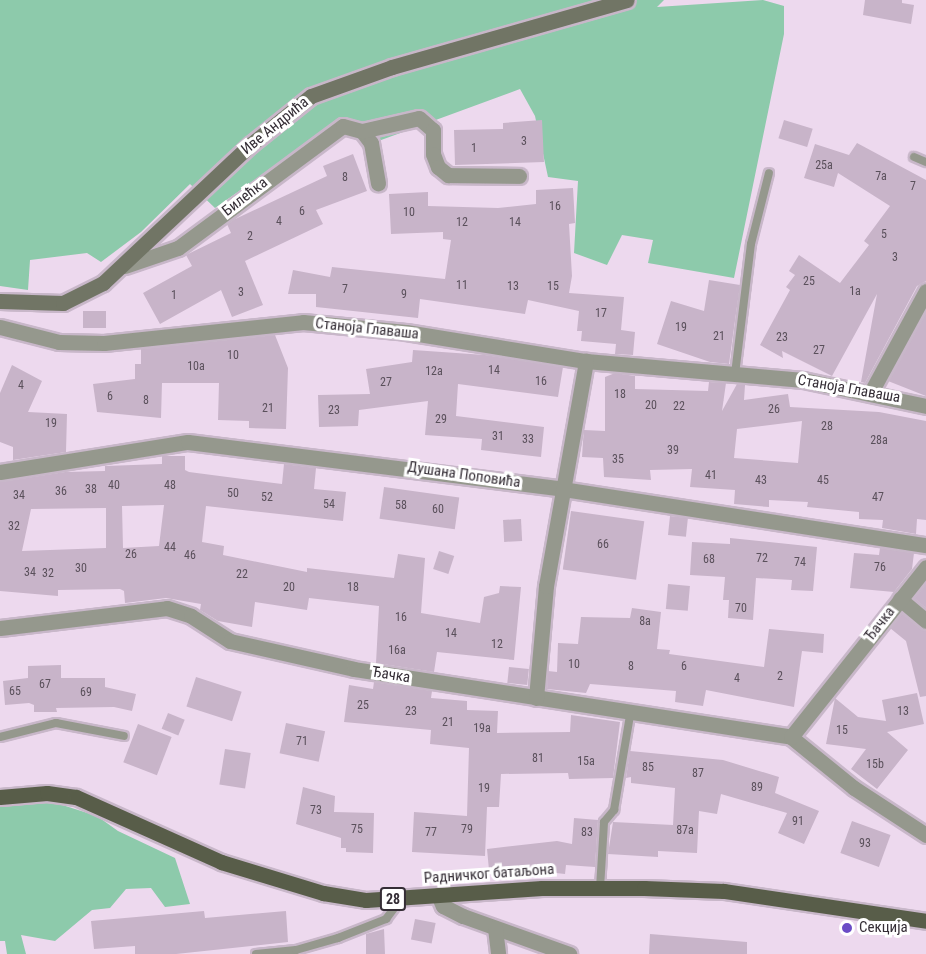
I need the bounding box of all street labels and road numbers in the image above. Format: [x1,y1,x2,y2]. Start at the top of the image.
street label: Иве Андрића [238,93,312,159]
street label: Билећка [219,174,271,220]
street label: Станоја Главаша [314,315,420,343]
street label: Станоја Главаша [796,371,902,407]
street label: Душана Поповића [406,458,522,492]
street label: Ђачка [861,603,899,645]
street label: Ђачка [371,663,411,687]
street label: Радничког батаљона [423,860,555,888]
road number: 28 [380,888,406,910]

